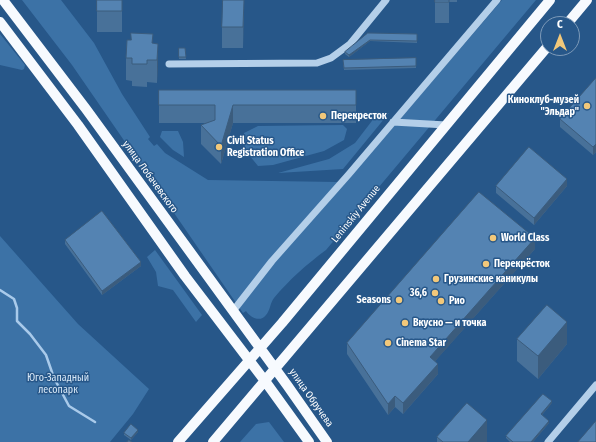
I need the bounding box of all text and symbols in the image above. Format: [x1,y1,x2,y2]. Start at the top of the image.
north arrow [540,16,580,56]
text: С [557,18,563,31]
place label: Киноклуб-музей "Эльдар" [508,94,579,118]
marker: Киноклуб-музей "Эльдар" [582,101,592,111]
place label: Перекресток [331,110,387,122]
marker: Перекресток [318,111,328,121]
place label: Civil Status Registration Office [227,135,304,158]
street label: улица Лобачевского [120,139,180,215]
marker: Civil Status Registration Office [214,142,224,152]
street label: Leninskiy Avenue [329,183,383,245]
place label: World Class [501,232,549,244]
marker: World Class [488,233,498,243]
place label: Перекрёсток [494,258,550,270]
marker: Перекрёсток [481,259,491,269]
place label: Грузинские каникулы [444,273,538,285]
marker: Грузинские каникулы [431,274,441,284]
place label: 36,6 [410,287,427,299]
marker: 36,6 [430,288,440,298]
place label: Seasons [357,294,391,306]
marker: Seasons [394,295,404,305]
place label: Рио [449,295,465,307]
marker: Рио [436,296,446,306]
place label: Вкусно — и точка [413,317,486,329]
marker: Вкусно — и точка [400,318,410,328]
place label: Cinema Star [396,337,446,349]
marker: Cinema Star [383,338,393,348]
street label: улица Обручева [286,367,336,429]
park label: Юго-Западный лесопарк [27,372,89,396]

